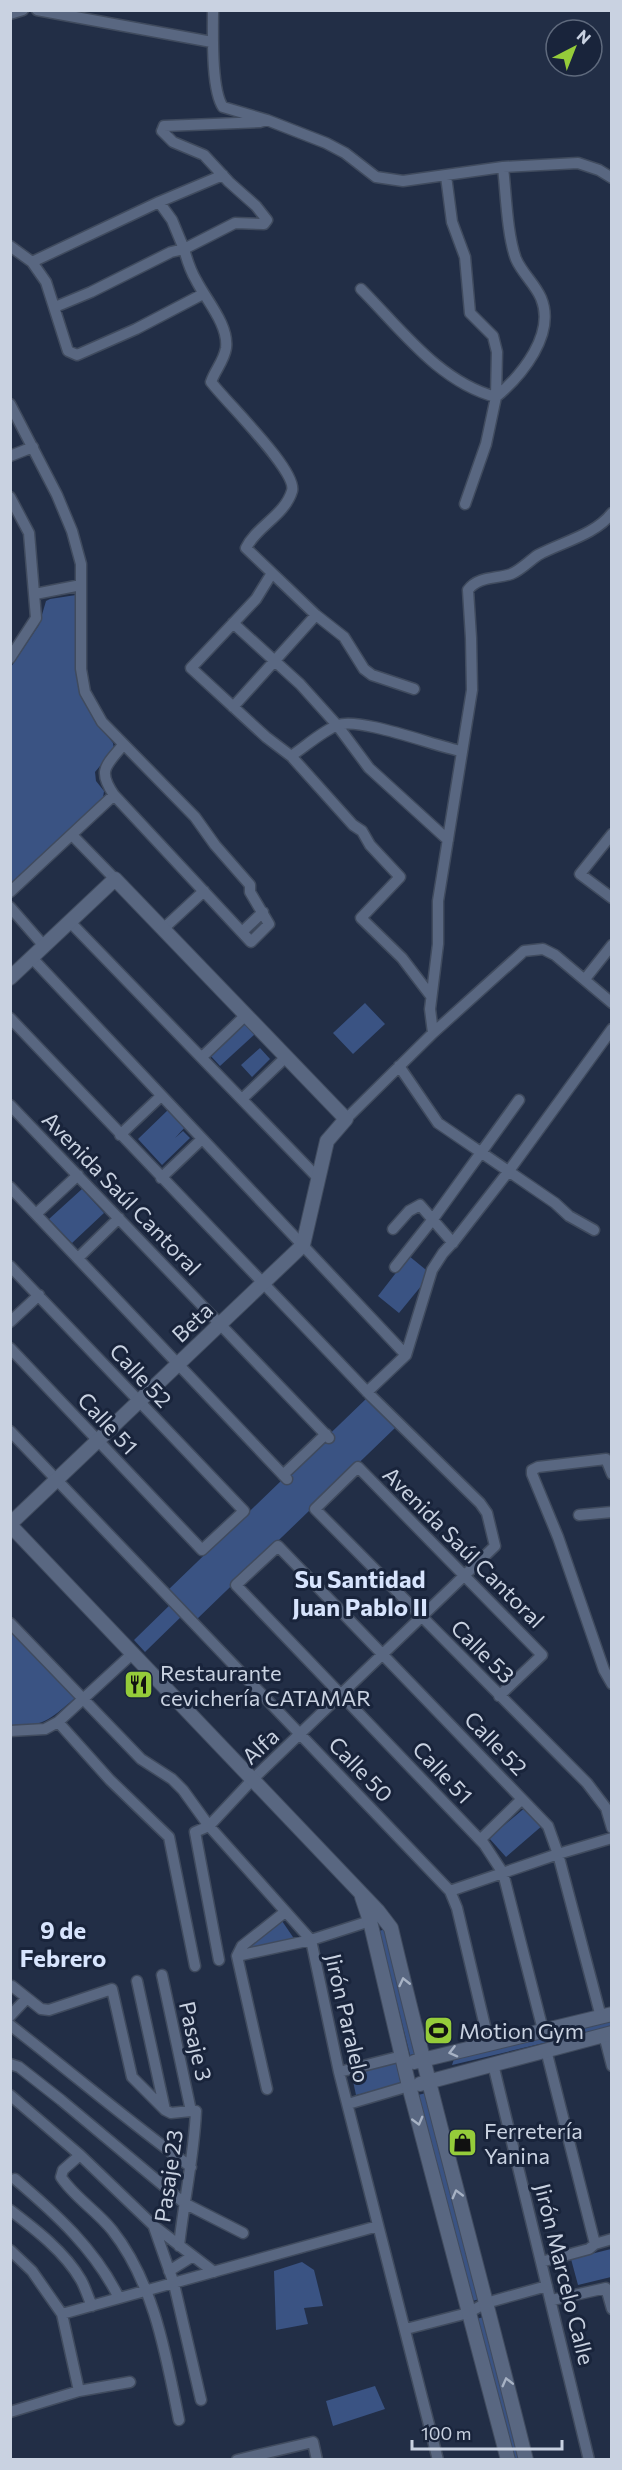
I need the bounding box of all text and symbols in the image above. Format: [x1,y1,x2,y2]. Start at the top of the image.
north arrow [544,18,604,78]
text: N [574,25,595,48]
street label: Avenida Saúl Cantoral [37,1106,207,1280]
street label: Beta [166,1296,218,1348]
street label: Calle 52 [104,1337,178,1413]
street label: Calle 51 [72,1386,144,1460]
street label: Avenida Saúl Cantoral [378,1461,550,1633]
district label: Su Santidad Juan Pablo II [292,1564,428,1621]
street label: Calle 53 [446,1614,520,1688]
place label: Restaurante cevichería CATAMAR [160,1659,371,1711]
restaurant icon: Restaurante cevichería CATAMAR [123,1669,155,1701]
street label: Calle 52 [459,1705,533,1781]
street label: Alfa [236,1722,284,1770]
street label: Calle 50 [323,1731,399,1807]
street label: Calle 51 [407,1735,479,1809]
district label: 9 de Febrero [20,1915,106,1972]
street label: Jirón Paralelo [320,1951,376,2085]
one-way arrow [398,1978,411,1988]
street label: Pasaje 3 [174,1999,218,2083]
sports icon: Motion Gym [422,2014,454,2046]
place label: Motion Gym [459,2017,584,2044]
one-way arrow [448,2045,458,2058]
one-way arrow [411,2115,423,2126]
place label: Ferretería Yanina [484,2117,583,2169]
shop icon: Ferretería Yanina [447,2127,479,2159]
street label: Pasaje 23 [148,2128,188,2224]
street label: Jirón Marcelo Calle [529,2181,601,2367]
one-way arrow [452,2189,465,2199]
one-way arrow [501,2378,514,2388]
scale bar [412,2413,562,2451]
text: 100 m [421,2422,471,2444]

